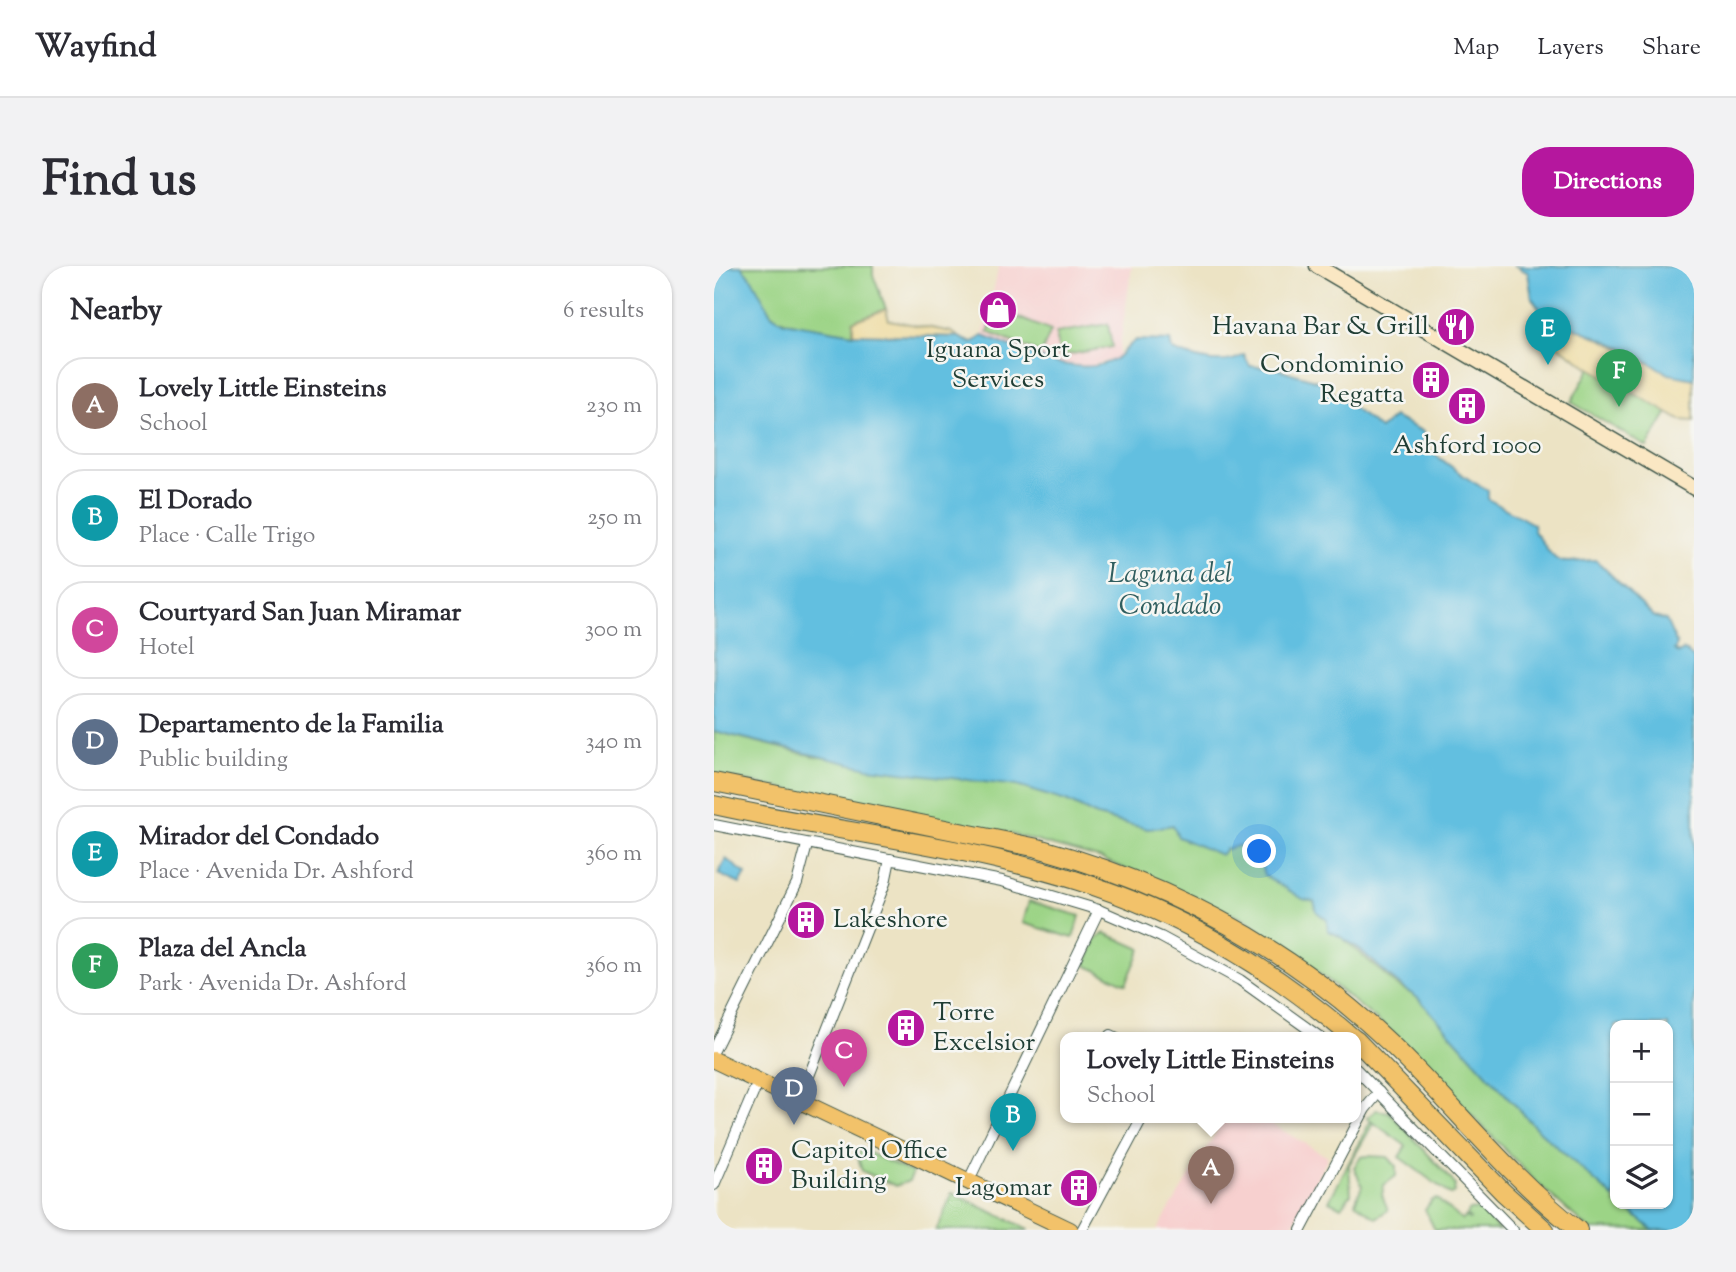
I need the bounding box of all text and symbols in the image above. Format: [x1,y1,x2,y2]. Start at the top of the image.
text: Wayfind [35,24,157,72]
text: Map [1453,31,1499,65]
text: Layers [1537,31,1604,65]
text: Share [1642,31,1701,65]
text: Find us [42,147,196,217]
button: Directions [1522,147,1694,217]
shop icon: Iguana Sport Services [977,289,1019,331]
text: Nearby [70,290,162,333]
text: 6 results [563,295,644,328]
restaurant icon: Havana Bar & Grill [1435,306,1477,348]
pin: E [1525,307,1571,365]
place label: Havana Bar & Grill [1212,309,1429,346]
place label: Iguana Sport Services [926,332,1070,399]
place label: Condominio Regatta [1260,347,1404,414]
pin: F [1596,349,1642,407]
building icon: Condominio Regatta [1410,359,1452,401]
text: Lovely Little Einsteins [139,371,386,408]
building icon: Ashford 1000 [1446,385,1488,427]
text: A [86,390,104,423]
text: 230 m [586,390,642,423]
text: School [139,408,208,441]
place label: Ashford 1000 [1392,428,1542,465]
text: El Dorado [139,483,252,520]
text: B [88,502,102,535]
text: 250 m [587,502,642,535]
text: Place · Calle Trigo [139,520,315,553]
water label: Laguna del Condado [1108,555,1232,627]
text: Courtyard San Juan Miramar [139,595,461,632]
text: C [86,614,104,647]
text: 300 m [585,614,642,647]
text: Hotel [139,632,195,665]
text: Departamento de la Familia [139,707,444,744]
text: D [86,726,104,759]
text: 340 m [585,726,642,759]
text: Public building [139,744,288,777]
text: Mirador del Condado [139,819,379,856]
your location [1242,834,1276,868]
text: E [88,838,102,871]
text: 360 m [585,838,642,871]
text: Place · Avenida Dr. Ashford [139,856,414,889]
building icon: Lakeshore [785,899,827,941]
place label: Lakeshore [833,902,948,939]
text: Plaza del Ancla [139,931,307,968]
text: F [89,950,101,983]
text: 360 m [585,950,642,983]
text: Park · Avenida Dr. Ashford [139,968,407,1001]
place label: Torre Excelsior [933,995,1035,1062]
building icon: Torre Excelsior [885,1007,927,1049]
map controls [1610,1020,1673,1209]
button: + [1610,1020,1673,1083]
pin: C [821,1029,867,1087]
popup [1060,1032,1361,1123]
text: Lovely Little Einsteins [1087,1043,1334,1080]
pin: D [771,1067,817,1125]
text: School [1087,1080,1156,1113]
button: − [1610,1083,1673,1146]
pin: B [990,1093,1036,1151]
place label: Capitol Office Building [791,1133,948,1200]
building icon: Capitol Office Building [743,1145,785,1187]
pin: A [1188,1146,1234,1204]
button: layers [1610,1146,1673,1209]
building icon: Lagomar [1058,1167,1100,1209]
place label: Lagomar [955,1170,1052,1207]

